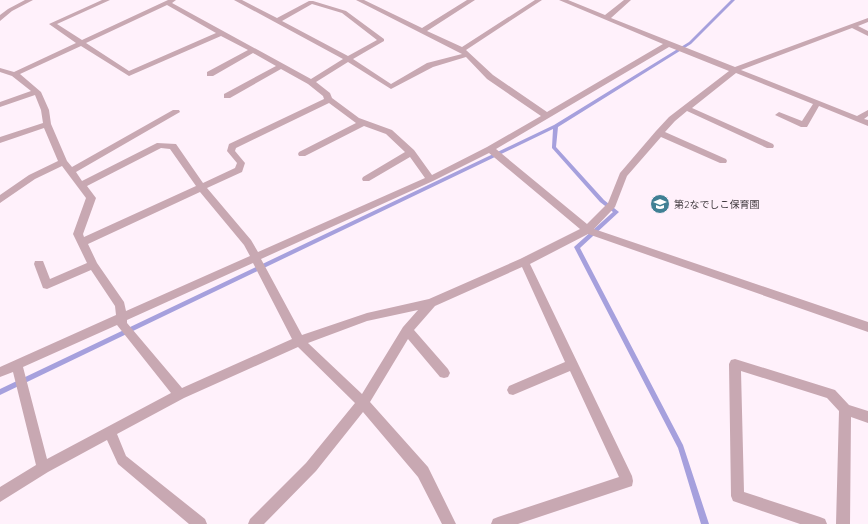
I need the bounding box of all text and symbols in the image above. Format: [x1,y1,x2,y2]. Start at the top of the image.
school or university icon: 第2なでしこ保育園 [649,193,671,215]
place label: 第2なでしこ保育園 [674,198,760,211]

